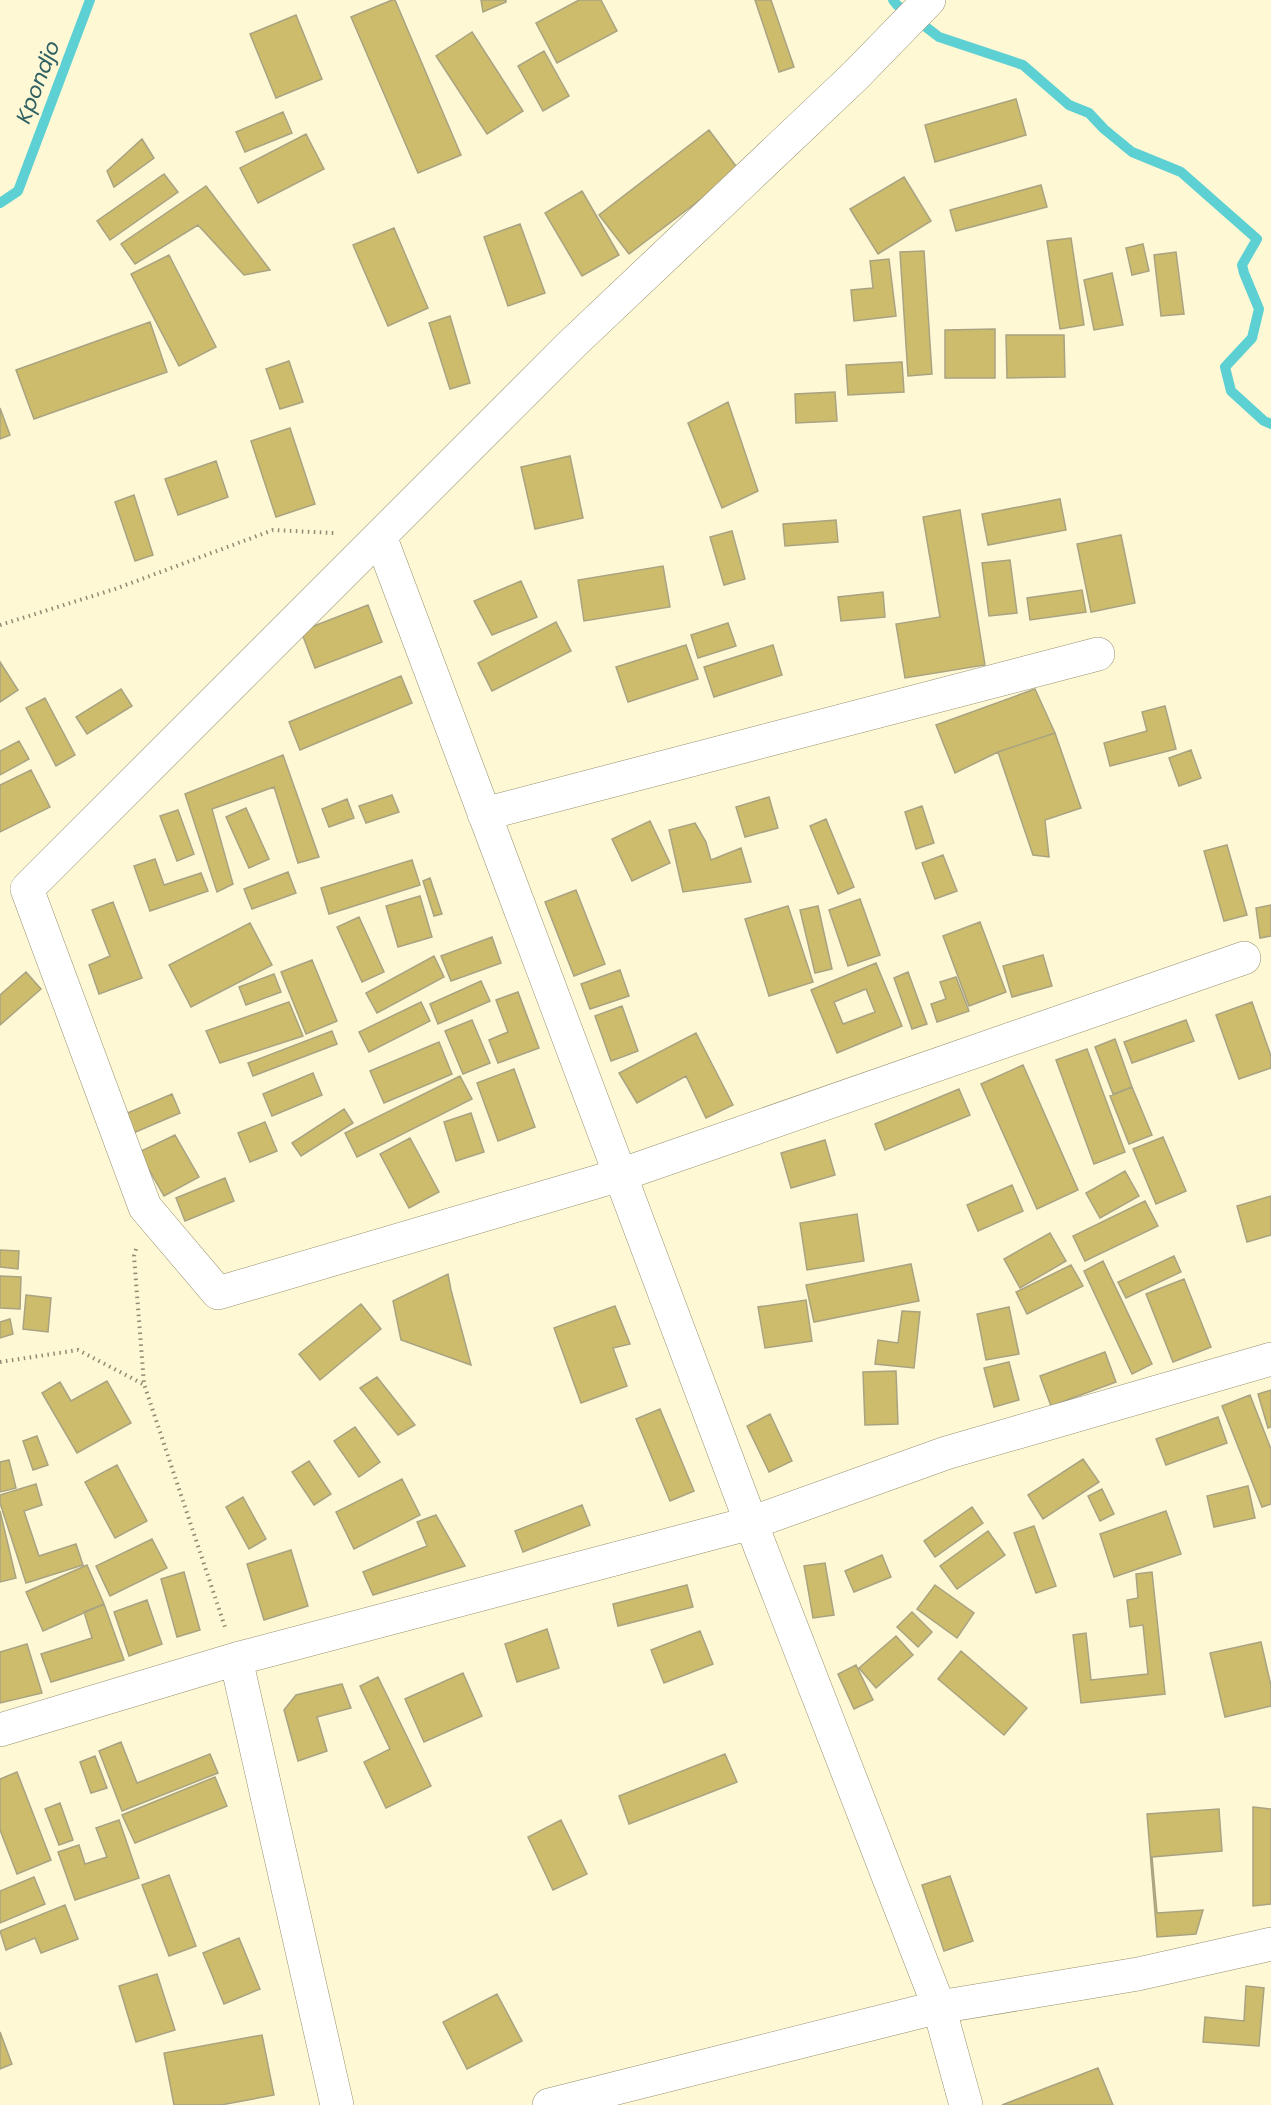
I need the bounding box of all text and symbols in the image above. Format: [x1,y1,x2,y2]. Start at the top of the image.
water label: Kpondjo [8,36,67,127]

